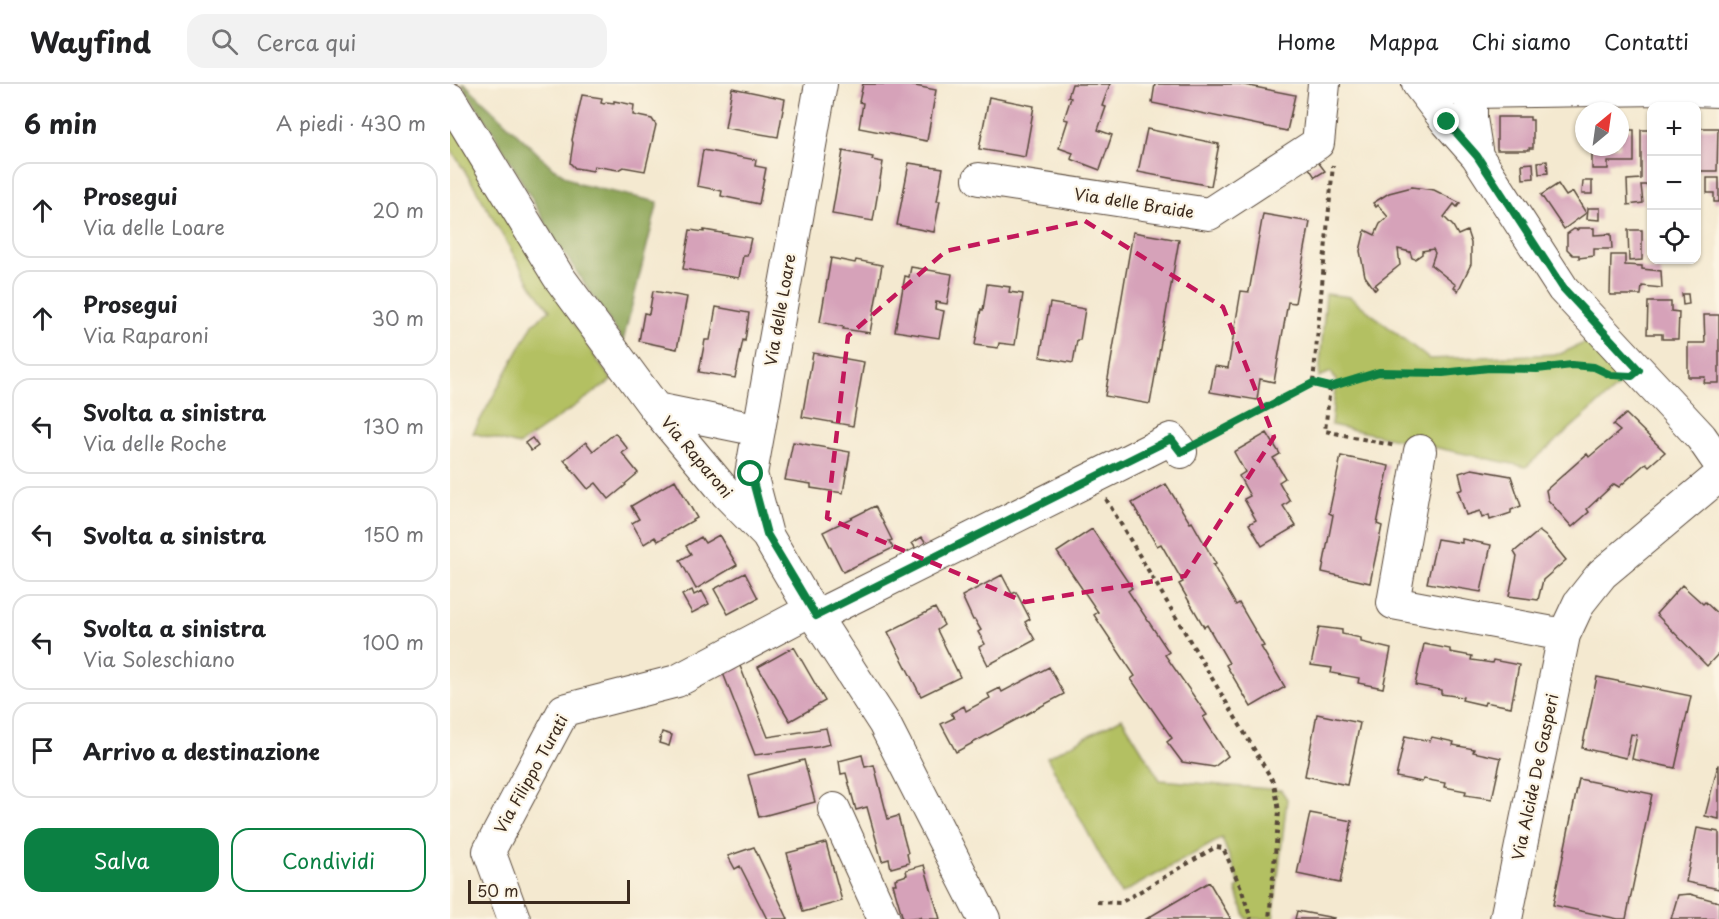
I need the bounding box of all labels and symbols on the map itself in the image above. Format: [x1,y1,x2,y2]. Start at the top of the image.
north arrow [1575,102,1629,156]
route end [1433,108,1459,134]
street label: Via delle Braide [1072,181,1196,223]
street label: Via delle Loare [757,252,801,368]
street label: Via Raparoni [656,410,739,503]
route start [737,460,763,486]
street label: Via Alcide De Gasperi [1505,691,1563,862]
street label: Via Filippo Turati [487,710,573,837]
scale bar [468,877,630,904]

